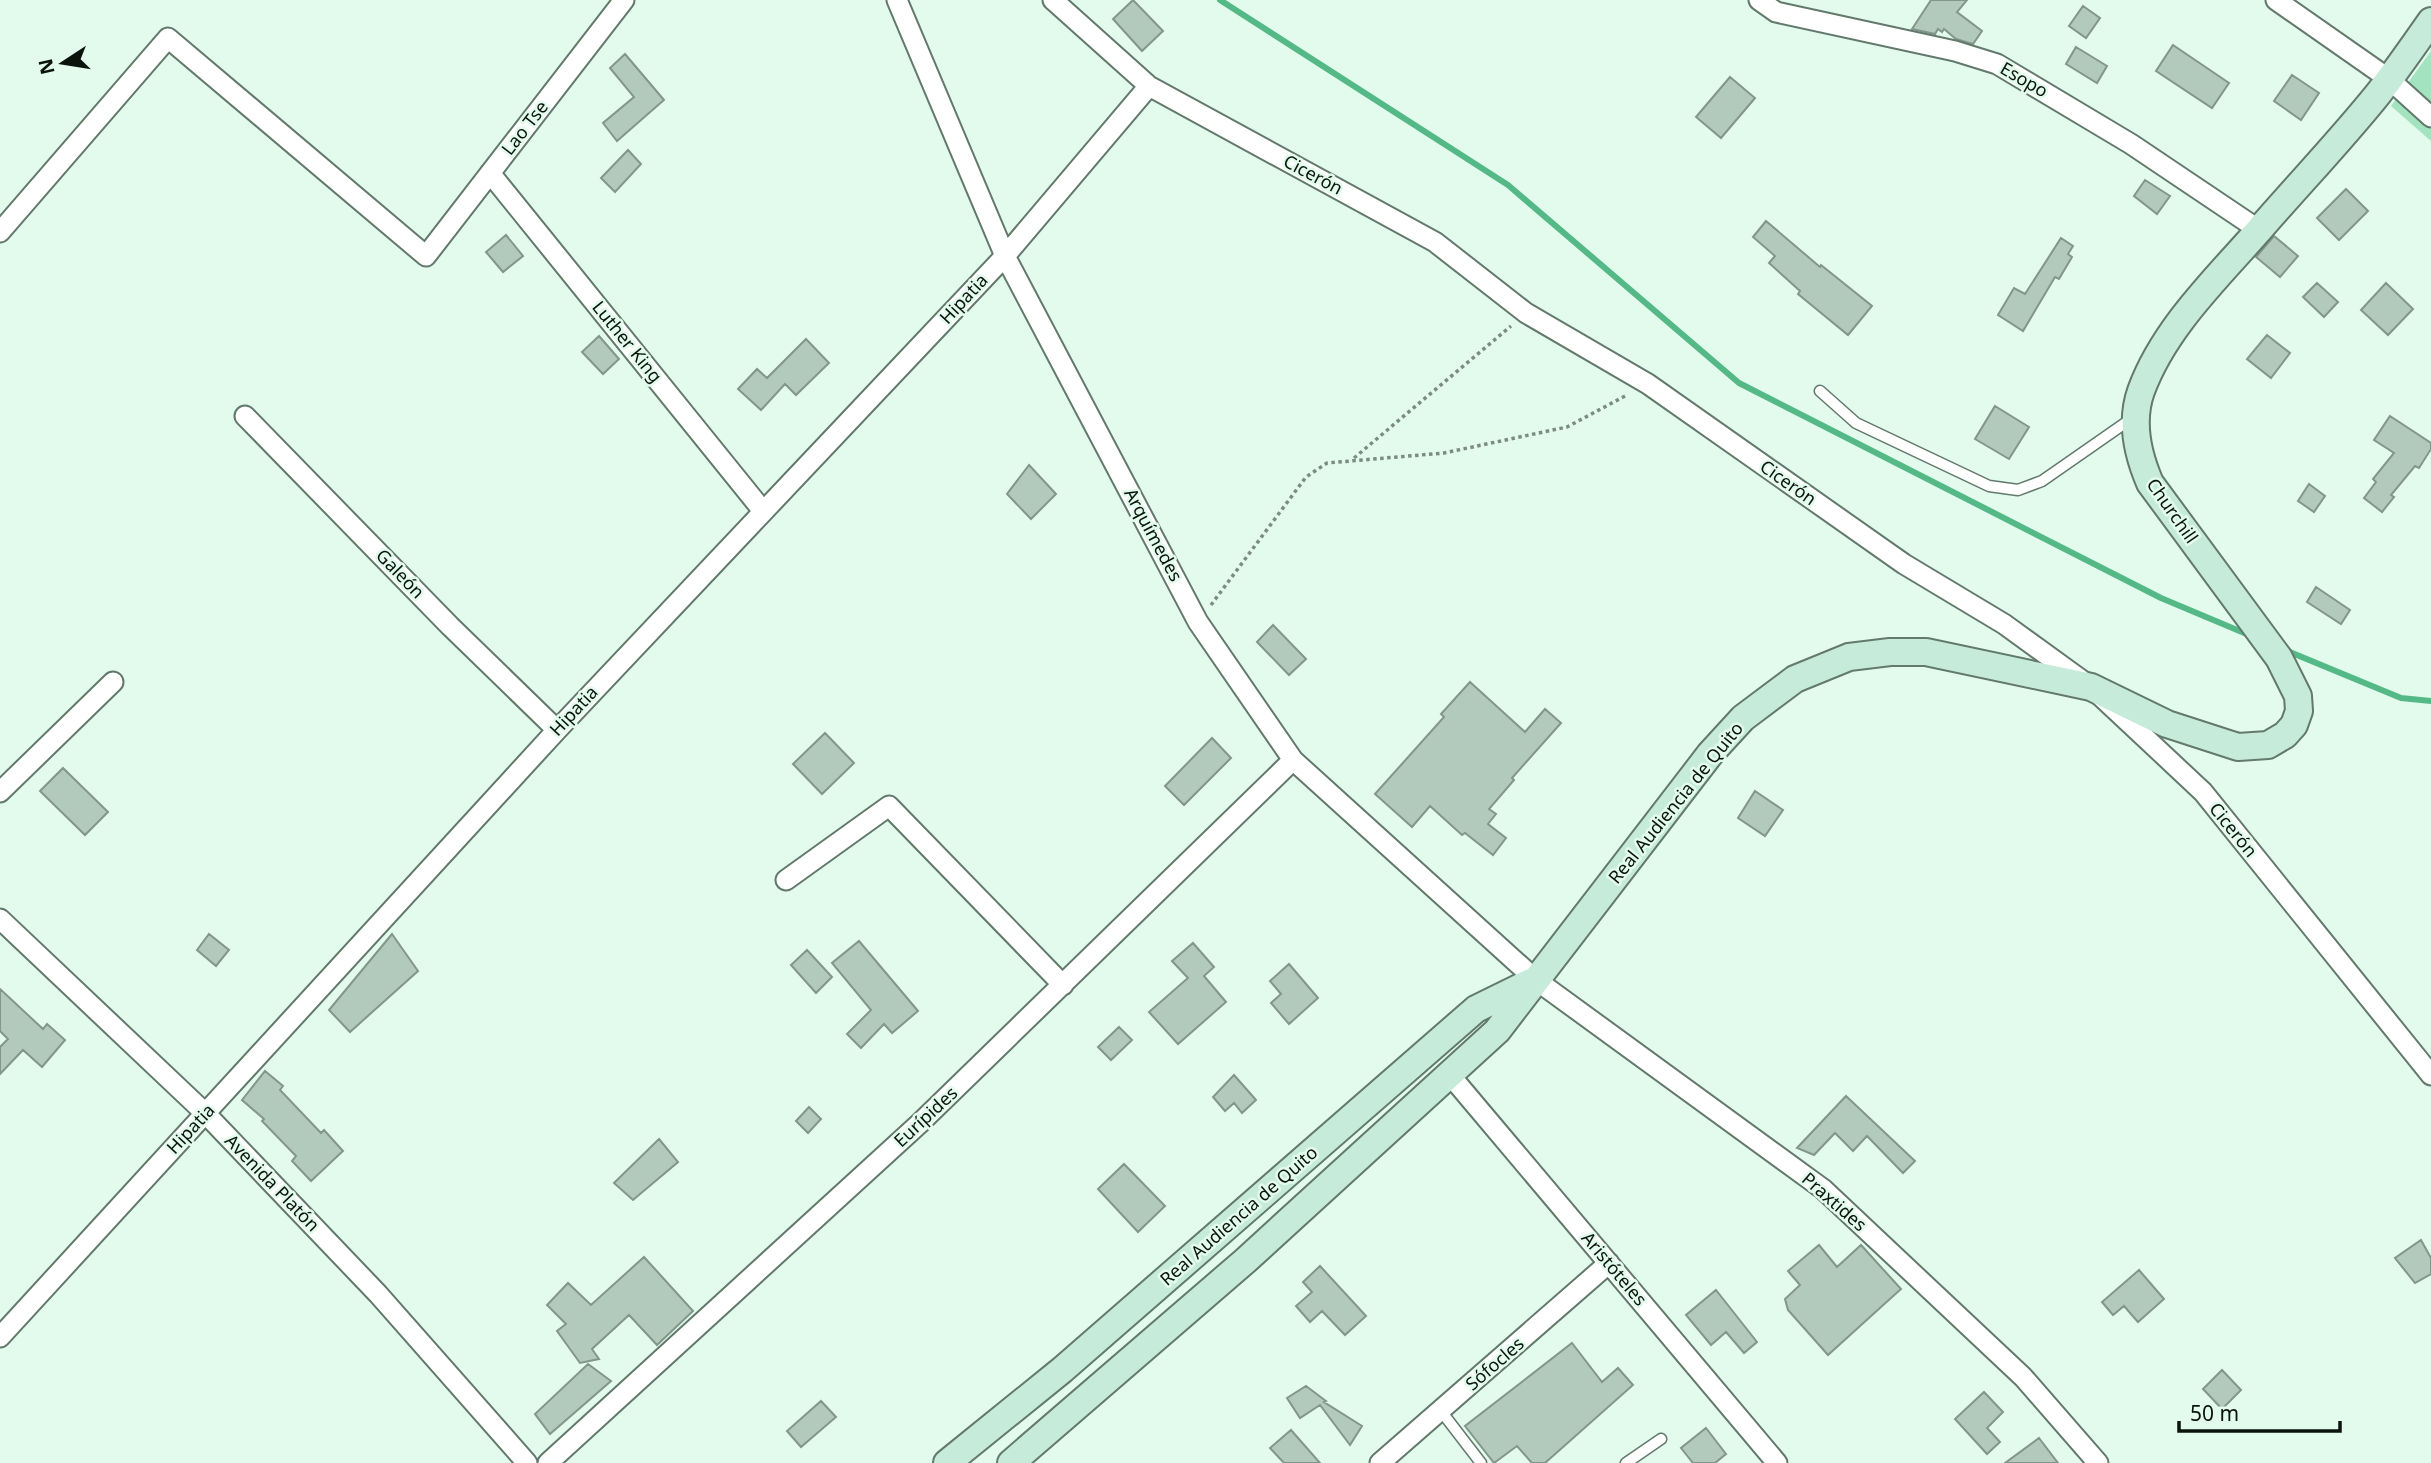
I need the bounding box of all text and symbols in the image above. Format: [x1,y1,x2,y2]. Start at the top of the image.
north arrow [28,28,98,98]
text: N [32,56,61,77]
street label: Esopo [1996,56,2053,102]
street label: Lao Tse [495,95,553,160]
street label: Cicerón [1280,149,1347,200]
street label: Hipatia [934,268,993,329]
street label: Luther King [587,296,668,387]
street label: Cicerón [1756,454,1822,510]
street label: Churchill [2142,473,2204,548]
street label: Arquímedes [1119,484,1188,585]
street label: Galeón [371,543,430,603]
street label: Hipatia [544,680,603,741]
street label: Real Audiencia de Quito [1602,716,1748,888]
street label: Cicerón [2204,797,2263,862]
street label: Eurípides [888,1081,962,1152]
street label: Hipatia [161,1098,220,1159]
street label: Avenida Platón [220,1128,325,1236]
street label: Real Audiencia de Quito [1154,1140,1322,1290]
street label: Praxtides [1797,1166,1872,1236]
street label: Aristóteles [1577,1226,1653,1310]
street label: Sófocles [1460,1331,1529,1395]
scale bar [2179,1390,2340,1434]
text: 50 m [2190,1399,2239,1427]

